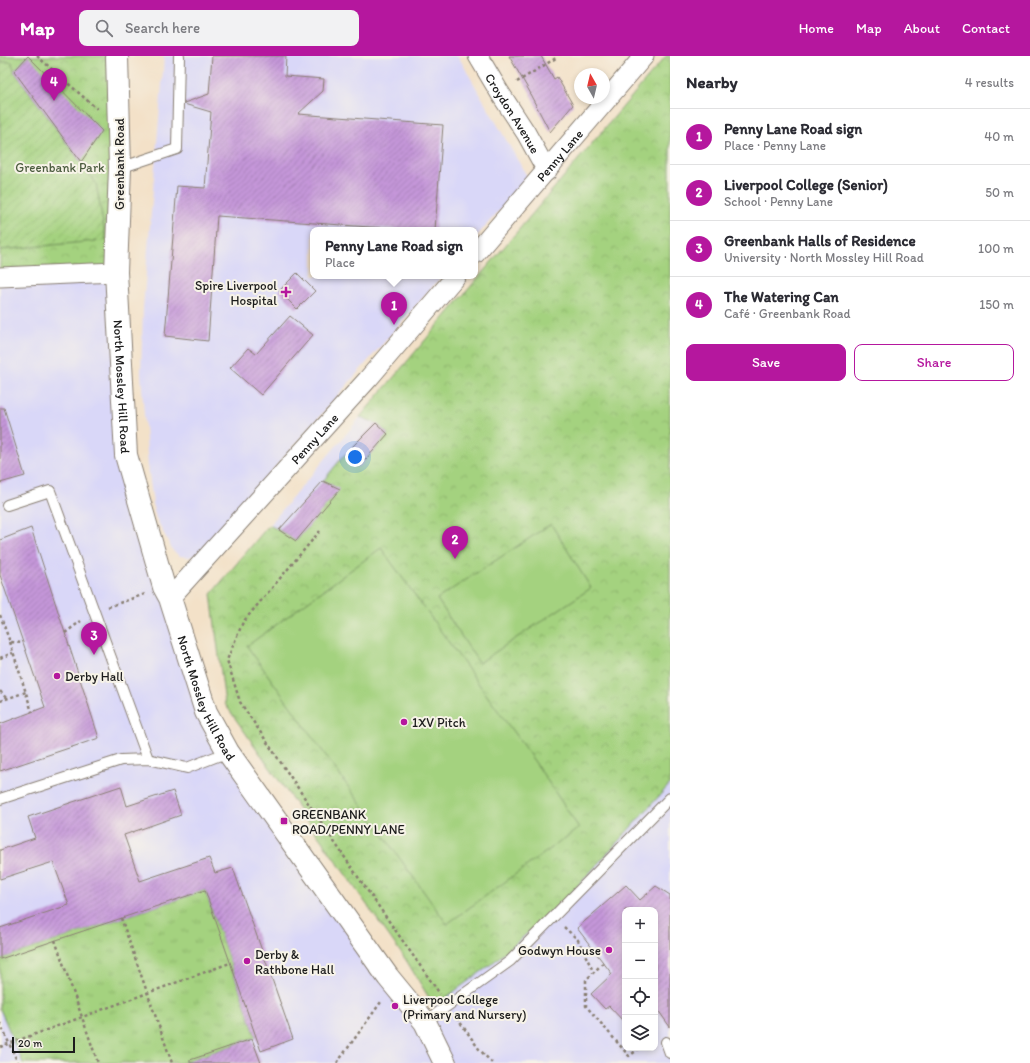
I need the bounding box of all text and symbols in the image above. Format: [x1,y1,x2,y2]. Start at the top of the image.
search box [79,10,359,46]
text: Map [20,17,55,40]
icon: search [93,17,115,39]
text: Search here [125,19,200,37]
text: Home [799,20,834,37]
text: Map [856,20,882,37]
text: About [904,20,940,37]
text: Contact [962,20,1010,37]
pin: 4 [41,68,67,101]
north arrow [574,68,610,104]
street label: Croydon Avenue [482,71,543,156]
text: Nearby [686,72,738,92]
text: 4 results [965,75,1014,90]
street label: Greenbank Road [112,118,127,210]
text: Penny Lane Road sign [724,120,862,138]
street label: Penny Lane [534,127,586,184]
text: 1 [696,129,702,144]
text: 40 m [984,129,1014,144]
text: Place · Penny Lane [724,138,826,153]
park label: Greenbank Park [15,160,105,175]
text: Liverpool College (Senior) [724,176,888,194]
text: 2 [696,185,702,200]
text: 50 m [985,185,1014,200]
text: School · Penny Lane [724,194,833,209]
popup [310,227,478,279]
text: Greenbank Halls of Residence [724,232,916,250]
text: Penny Lane Road sign [325,237,463,255]
text: 3 [695,241,703,256]
text: 100 m [978,241,1014,256]
text: University · North Mossley Hill Road [724,250,924,265]
text: Place [325,255,355,270]
place label: Spire Liverpool Hospital [195,278,277,308]
marker: Spire Liverpool Hospital [280,286,292,298]
text: The Watering Can [724,288,839,306]
pin: 1 [381,292,407,325]
text: 4 [695,297,703,312]
text: 150 m [979,297,1014,312]
text: Café · Greenbank Road [724,306,851,321]
street label: North Mossley Hill Road [111,319,133,454]
button: Save [686,344,846,381]
button: Share [854,344,1014,381]
street label: Penny Lane [288,410,341,467]
your location [345,447,365,467]
pin: 2 [442,526,468,559]
pin: 3 [81,622,107,655]
street label: North Mossley Hill Road [174,634,239,764]
place label: Derby Hall [65,669,124,684]
marker: Derby Hall [52,671,62,681]
place label: 1XV Pitch [412,715,466,730]
marker: 1XV Pitch [399,717,409,727]
place label: GREENBANK ROAD/PENNY LANE [292,807,405,837]
marker: GREENBANK ROAD/PENNY LANE [279,816,289,826]
map controls [622,907,658,1051]
button: + [622,907,658,943]
place label: Godwyn House [518,943,601,958]
button: − [622,943,658,979]
marker: Godwyn House [604,945,614,955]
place label: Derby & Rathbone Hall [255,947,334,977]
marker: Derby & Rathbone Hall [242,956,252,966]
button: locate [622,979,658,1015]
place label: Liverpool College (Primary and Nursery) [403,992,526,1022]
marker: Liverpool College (Primary and Nursery) [390,1001,400,1011]
button: layers [622,1015,658,1051]
scale bar [12,1035,75,1054]
text: 20 m [18,1037,42,1050]

